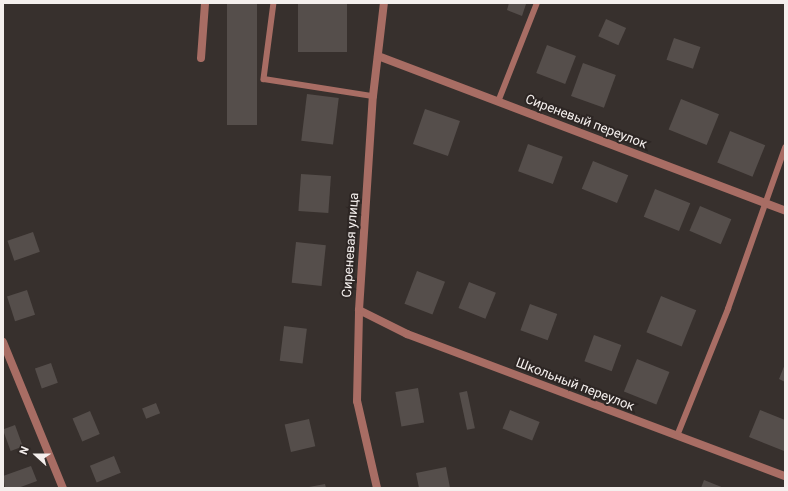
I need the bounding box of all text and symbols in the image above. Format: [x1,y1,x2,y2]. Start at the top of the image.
street label: Сиреневый переулок [523,92,649,152]
street label: Сиреневая улица [340,192,362,298]
street label: Школьный переулок [514,355,636,415]
north arrow [16,435,56,475]
text: N [17,445,32,456]

